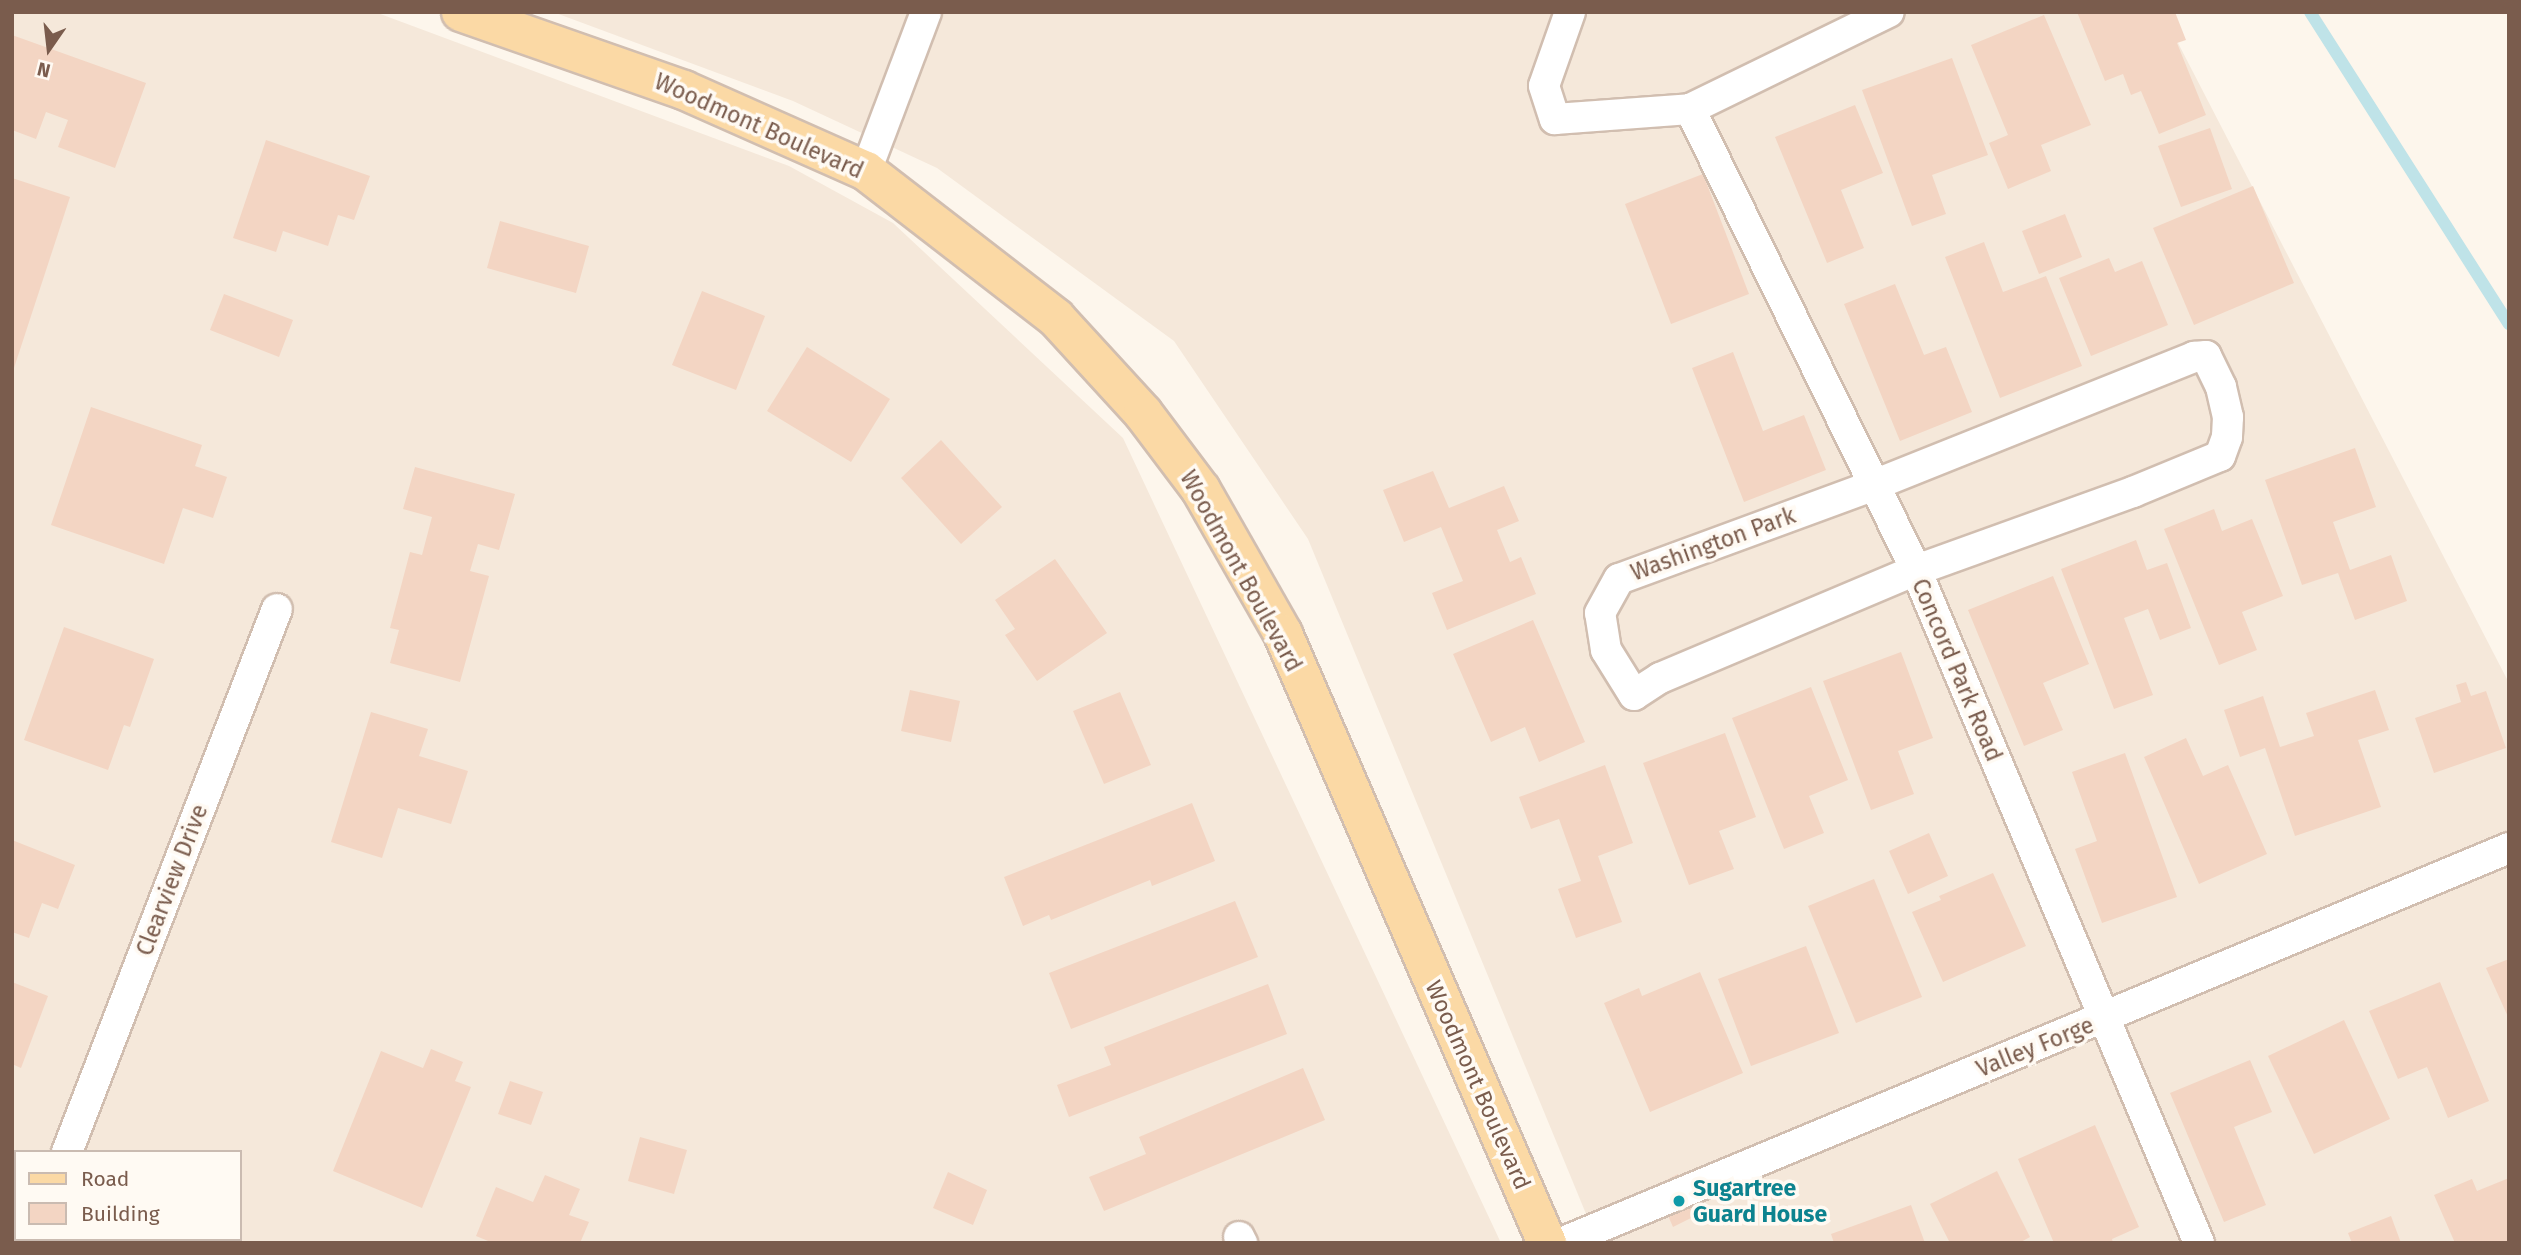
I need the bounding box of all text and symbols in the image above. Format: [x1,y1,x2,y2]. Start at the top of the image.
north arrow [14,14,84,84]
text: N [35,57,53,83]
street label: Woodmont Boulevard [650,67,868,185]
street label: Woodmont Boulevard [1174,466,1308,676]
street label: Washington Park [1627,501,1799,587]
street label: Concord Park Road [1906,575,2008,765]
street label: Clearview Drive [130,800,214,960]
street label: Woodmont Boulevard [1419,976,1537,1194]
street label: Valley Forge [1972,1011,2098,1083]
legend [14,1150,242,1241]
text: Road [81,1166,129,1192]
place label: Sugartree Guard House [1693,1174,1827,1228]
marker: Sugartree Guard House [1671,1193,1687,1209]
text: Building [81,1201,160,1227]

